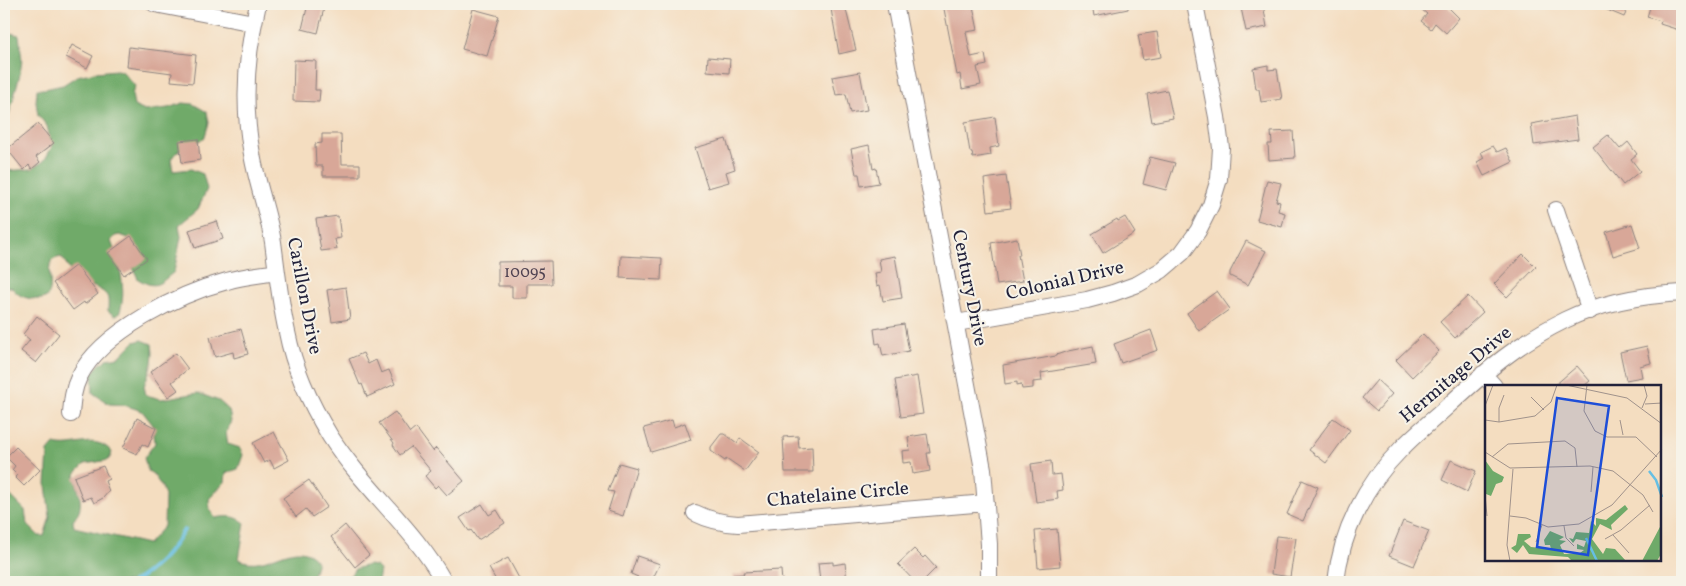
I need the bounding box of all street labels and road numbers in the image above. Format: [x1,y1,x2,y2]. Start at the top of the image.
street label: Century Drive [945,228,993,348]
street label: Carillon Drive [280,235,328,357]
street label: Colonial Drive [1003,255,1127,307]
street label: Hermitage Drive [1394,320,1518,430]
street label: Chatelaine Circle [766,476,910,514]

